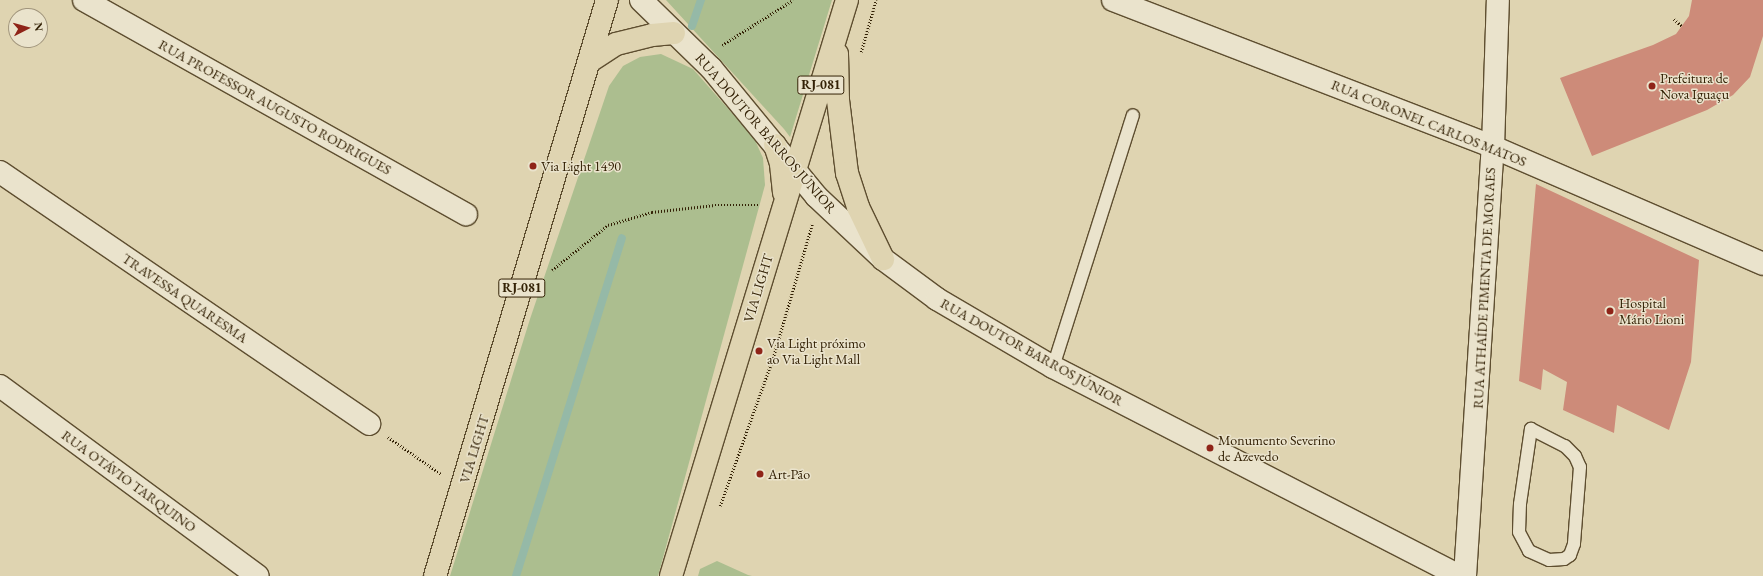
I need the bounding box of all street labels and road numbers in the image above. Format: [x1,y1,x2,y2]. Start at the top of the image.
street label: RUA PROFESSOR AUGUSTO RODRIGUES [156,36,394,178]
street label: RUA DOUTOR BARROS JÚNIOR [692,50,840,216]
road number: RJ-081 [797,74,845,96]
street label: RUA CORONEL CARLOS MATOS [1329,76,1529,170]
street label: RUA ATHAÍDE PIMENTA DE MORAES [1469,167,1499,409]
street label: TRAVESSA QUARESMA [119,250,251,346]
street label: VIA LIGHT [740,252,776,324]
road number: RJ-081 [498,277,546,299]
street label: RUA DOUTOR BARROS JÚNIOR [938,295,1126,409]
street label: VIA LIGHT [456,413,492,485]
street label: RUA OTÁVIO TARQUINO [58,427,200,535]

